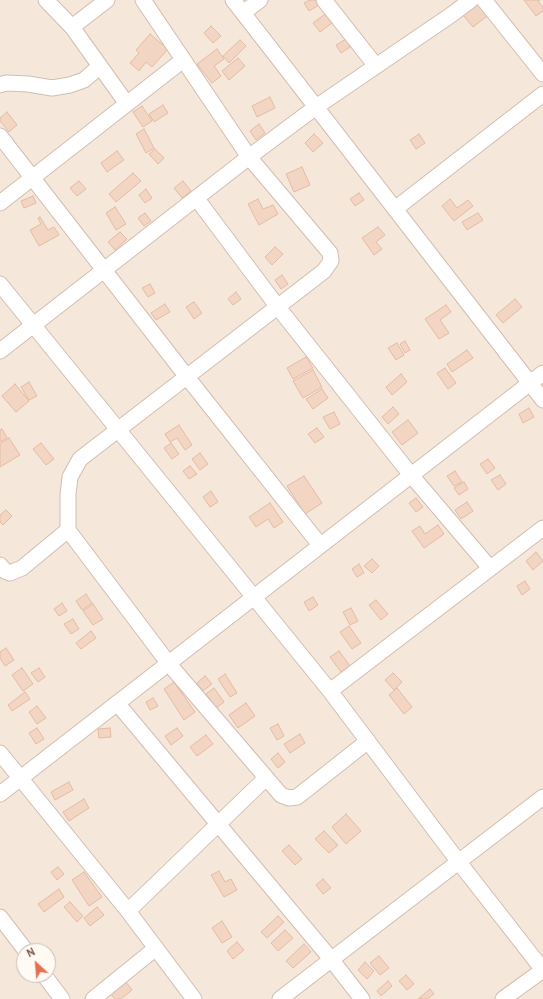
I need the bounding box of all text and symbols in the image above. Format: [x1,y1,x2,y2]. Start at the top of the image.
north arrow [16,943,56,983]
text: N [25,945,38,961]

